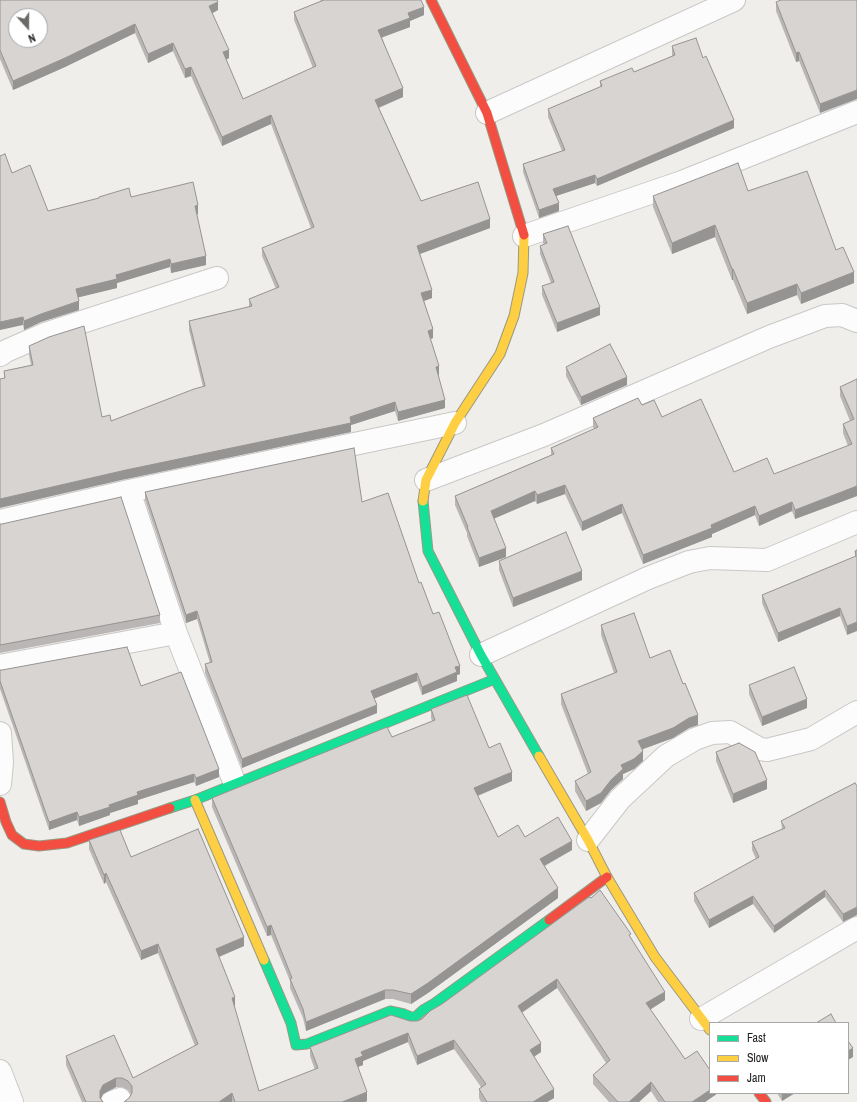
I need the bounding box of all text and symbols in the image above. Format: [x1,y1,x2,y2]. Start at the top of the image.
north arrow [8,8,48,48]
text: N [26,31,37,46]
legend [709,1022,849,1094]
text: Fast [747,1030,766,1046]
text: Slow [747,1050,768,1066]
text: Jam [747,1070,766,1086]

